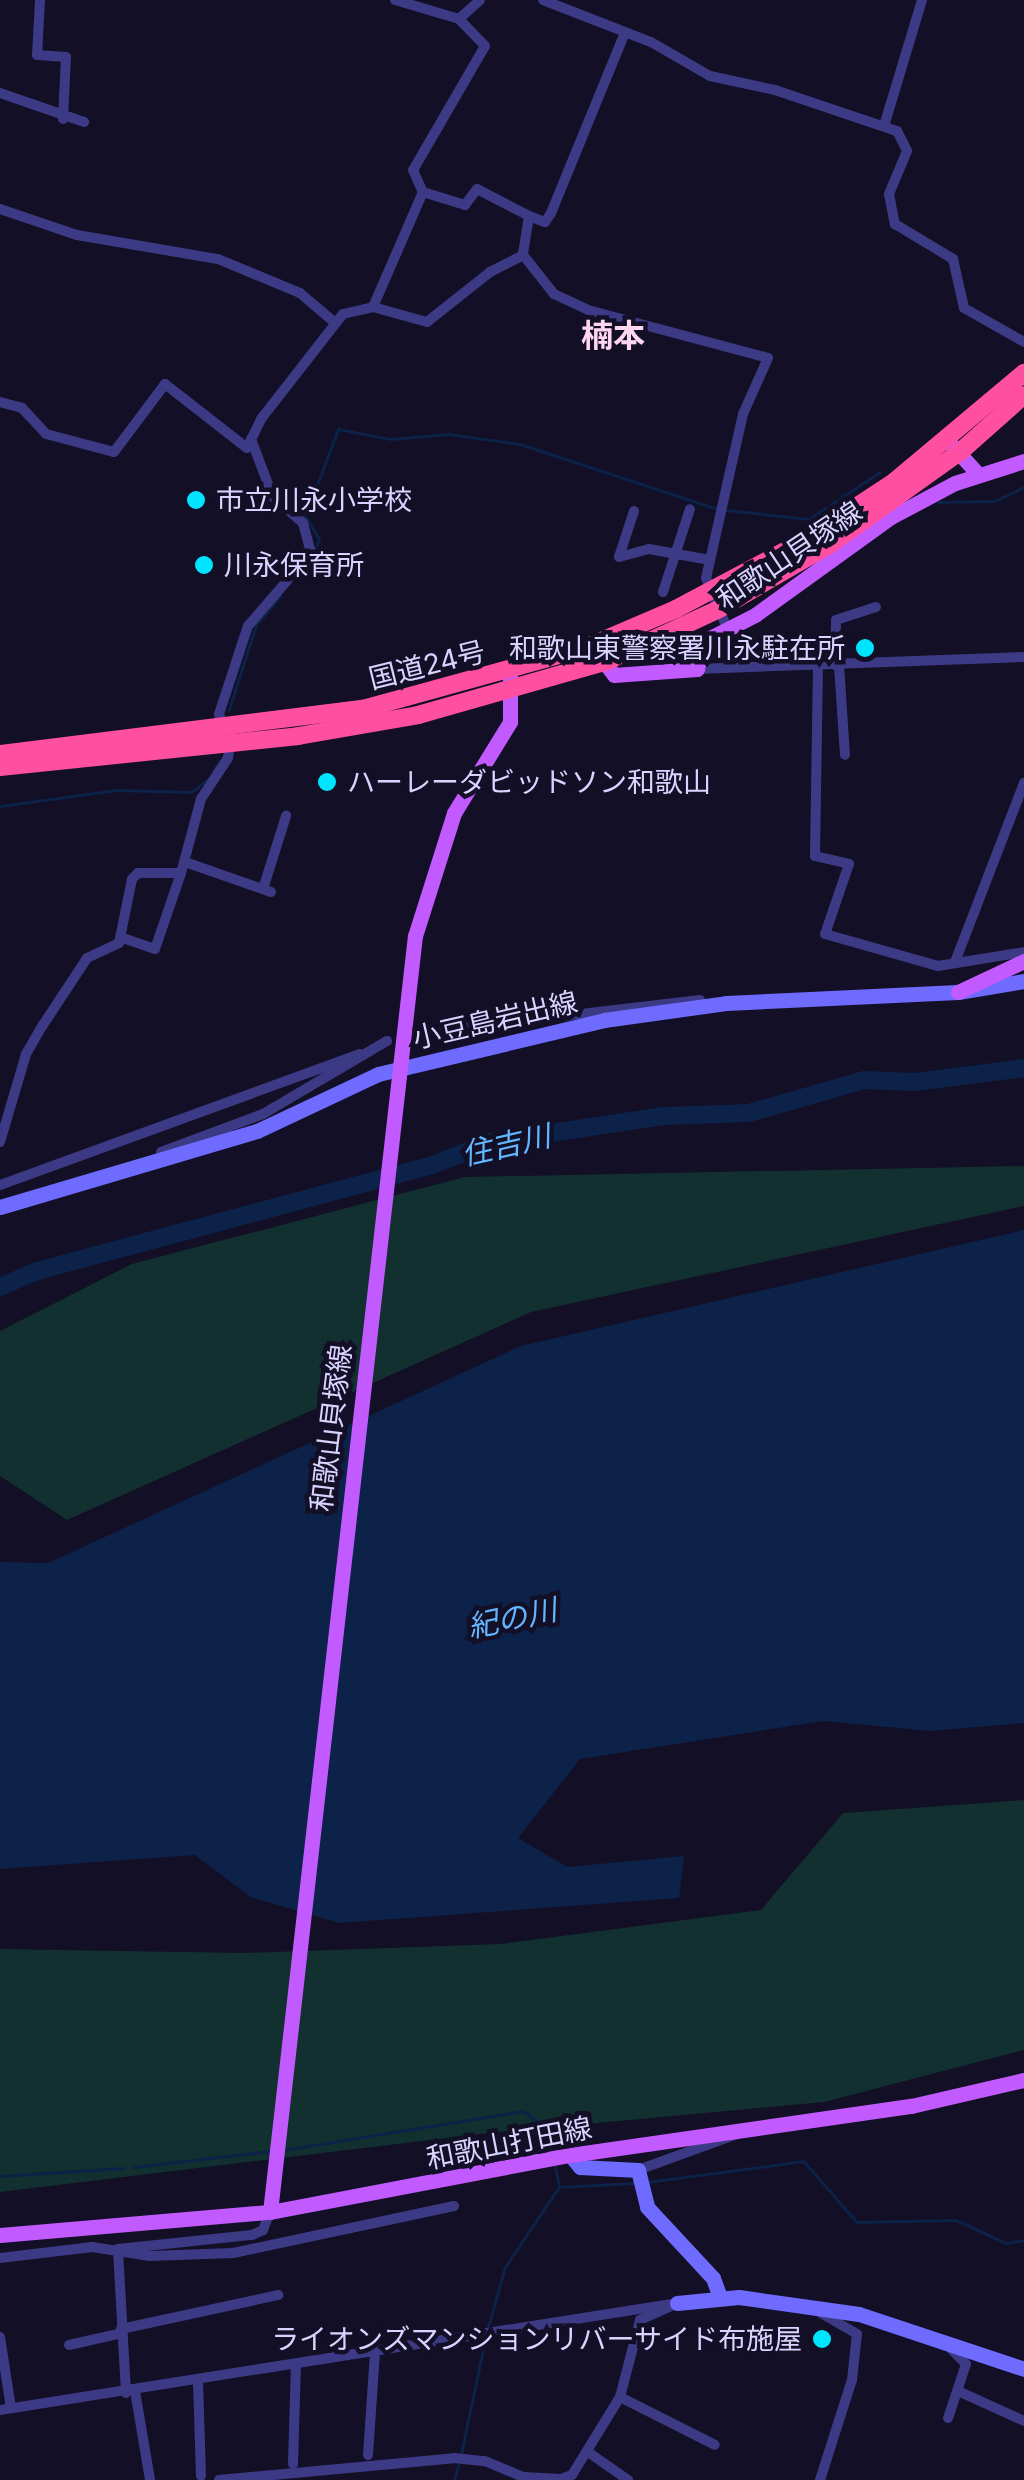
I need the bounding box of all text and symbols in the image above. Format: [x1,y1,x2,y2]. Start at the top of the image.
district label: 楠本 [581,317,645,355]
place label: 市立川永小学校 [216,483,412,517]
marker: 市立川永小学校 [185,489,207,511]
street label: 和歌山貝塚線 [710,494,868,616]
place label: 川永保育所 [224,548,364,582]
marker: 川永保育所 [193,554,215,576]
place label: 和歌山東警察署川永駐在所 [509,631,845,665]
street label: 国道24号 [365,634,489,696]
marker: 和歌山東警察署川永駐在所 [854,637,876,659]
place label: ハーレーダビッドソン和歌山 [347,765,711,799]
marker: ハーレーダビッドソン和歌山 [316,771,338,793]
street label: 小豆島岩出線 [409,985,581,1055]
water label: 住吉川 [458,1117,554,1173]
street label: 和歌山貝塚線 [304,1343,358,1513]
water label: 紀の川 [464,1591,560,1645]
street label: 和歌山打田線 [423,2110,595,2176]
place label: ライオンズマンションリバーサイド布施屋 [270,2322,802,2356]
marker: ライオンズマンションリバーサイド布施屋 [811,2328,833,2350]

